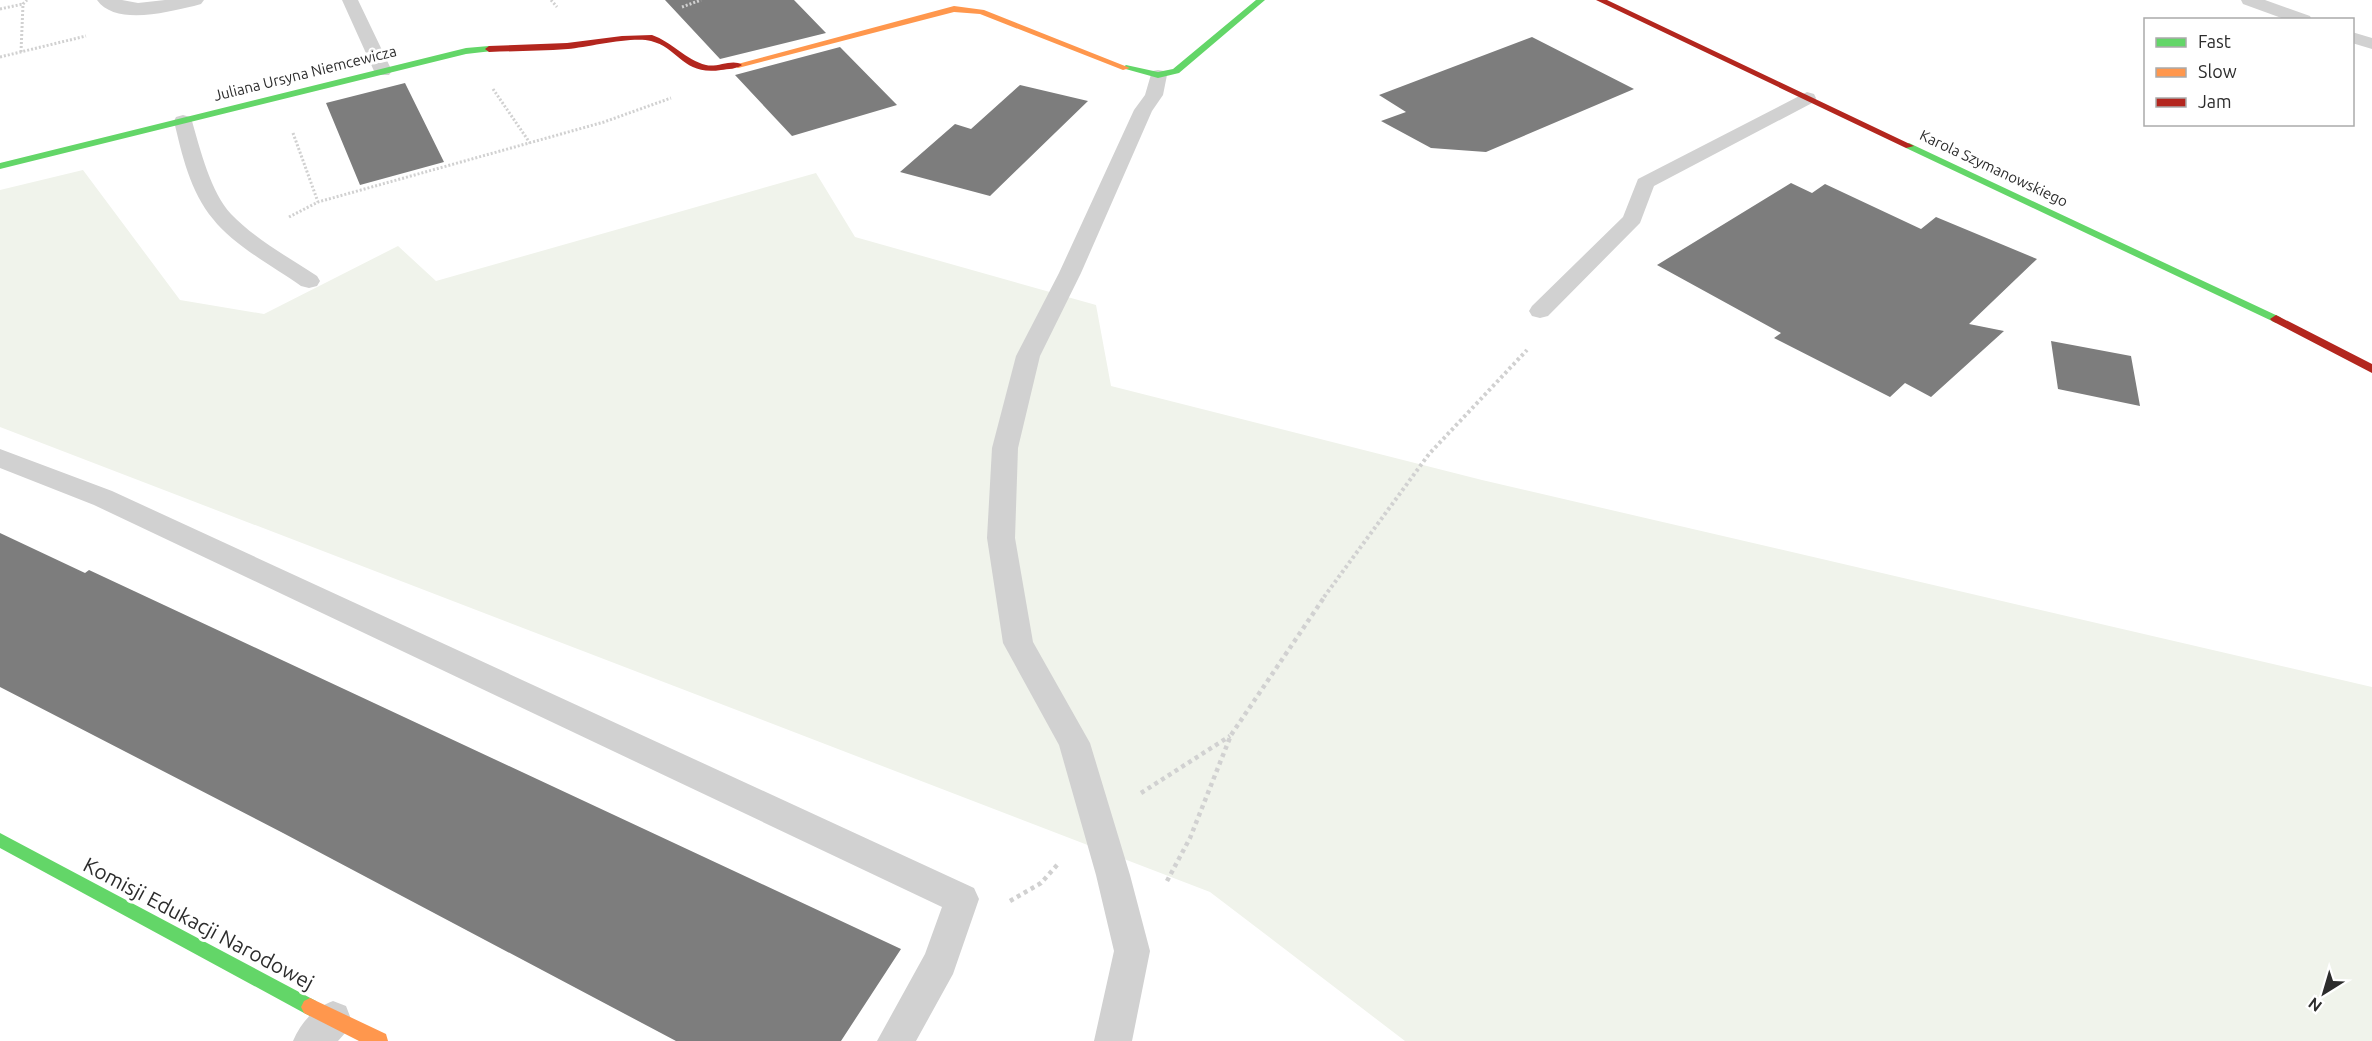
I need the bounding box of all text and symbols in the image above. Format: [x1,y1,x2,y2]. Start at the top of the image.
legend [2144,18,2354,126]
text: Fast [2198,31,2231,51]
street label: Juliana Ursyna Niemcewicza [212,42,398,104]
text: Slow [2198,61,2237,81]
text: Jam [2198,91,2232,111]
street label: Karola Szymanowskiego [1917,126,2071,210]
street label: Komisji Edukacji Narodowej [80,852,318,994]
north arrow [2294,963,2354,1023]
text: N [2305,994,2325,1016]

